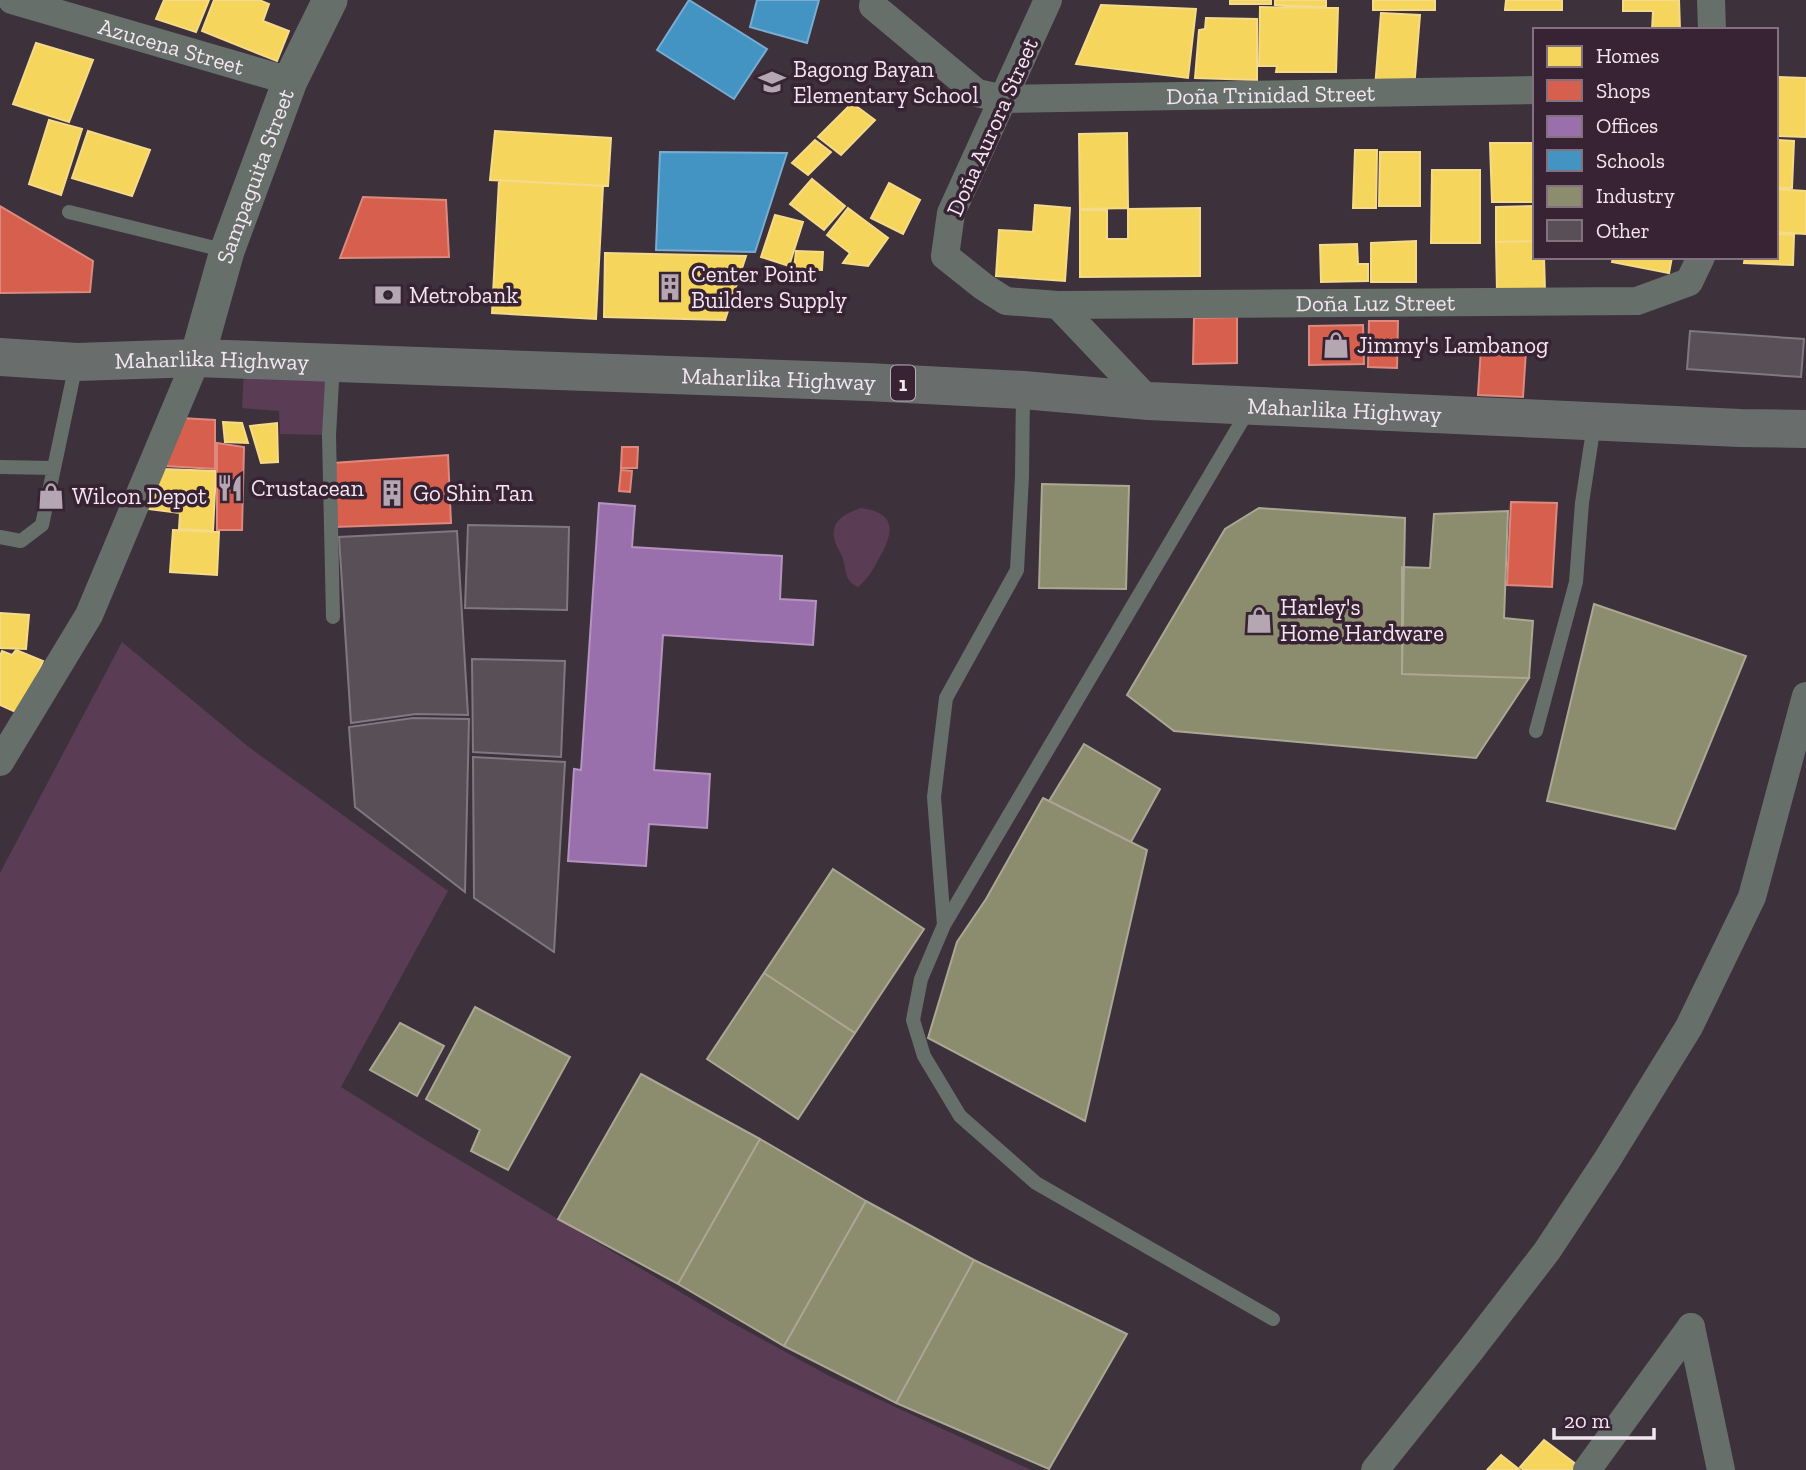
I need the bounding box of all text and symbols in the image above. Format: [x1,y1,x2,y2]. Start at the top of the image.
street label: Azucena Street [95,12,248,81]
legend [1533,28,1778,259]
street label: Doña Aurora Street [940,33,1044,221]
text: Homes [1596,43,1659,68]
place label: Bagong Bayan Elementary School [793,55,979,109]
school or university icon: Bagong Bayan Elementary School [757,67,787,97]
text: Shops [1596,78,1650,103]
street label: Doña Trinidad Street [1166,79,1376,110]
street label: Sampaguita Street [210,84,300,267]
text: Offices [1596,113,1658,138]
text: Schools [1596,148,1665,173]
text: Industry [1596,183,1675,208]
text: Other [1596,218,1650,243]
place label: Center Point Builders Supply [691,260,847,314]
building icon: Center Point Builders Supply [655,272,685,302]
bank icon: Metrobank [373,280,403,310]
place label: Metrobank [409,281,518,309]
street label: Doña Luz Street [1296,288,1456,317]
shop icon: Jimmy's Lambanog [1321,330,1351,360]
place label: Jimmy's Lambanog [1357,331,1549,359]
street label: Maharlika Highway [114,344,310,376]
street label: Maharlika Highway [681,361,877,396]
road number: 1 [891,366,915,400]
street label: Maharlika Highway [1247,392,1442,428]
restaurant icon: Crustacean [215,473,245,503]
place label: Crustacean [251,474,364,502]
building icon: Go Shin Tan [377,478,407,508]
place label: Go Shin Tan [413,479,533,507]
shop icon: Wilcon Depot [36,481,66,511]
place label: Wilcon Depot [72,482,207,510]
place label: Harley's Home Hardware [1280,593,1444,647]
shop icon: Harley's Home Hardware [1244,605,1274,635]
scale bar [1554,1396,1654,1440]
text: 20 m [1564,1408,1610,1433]

